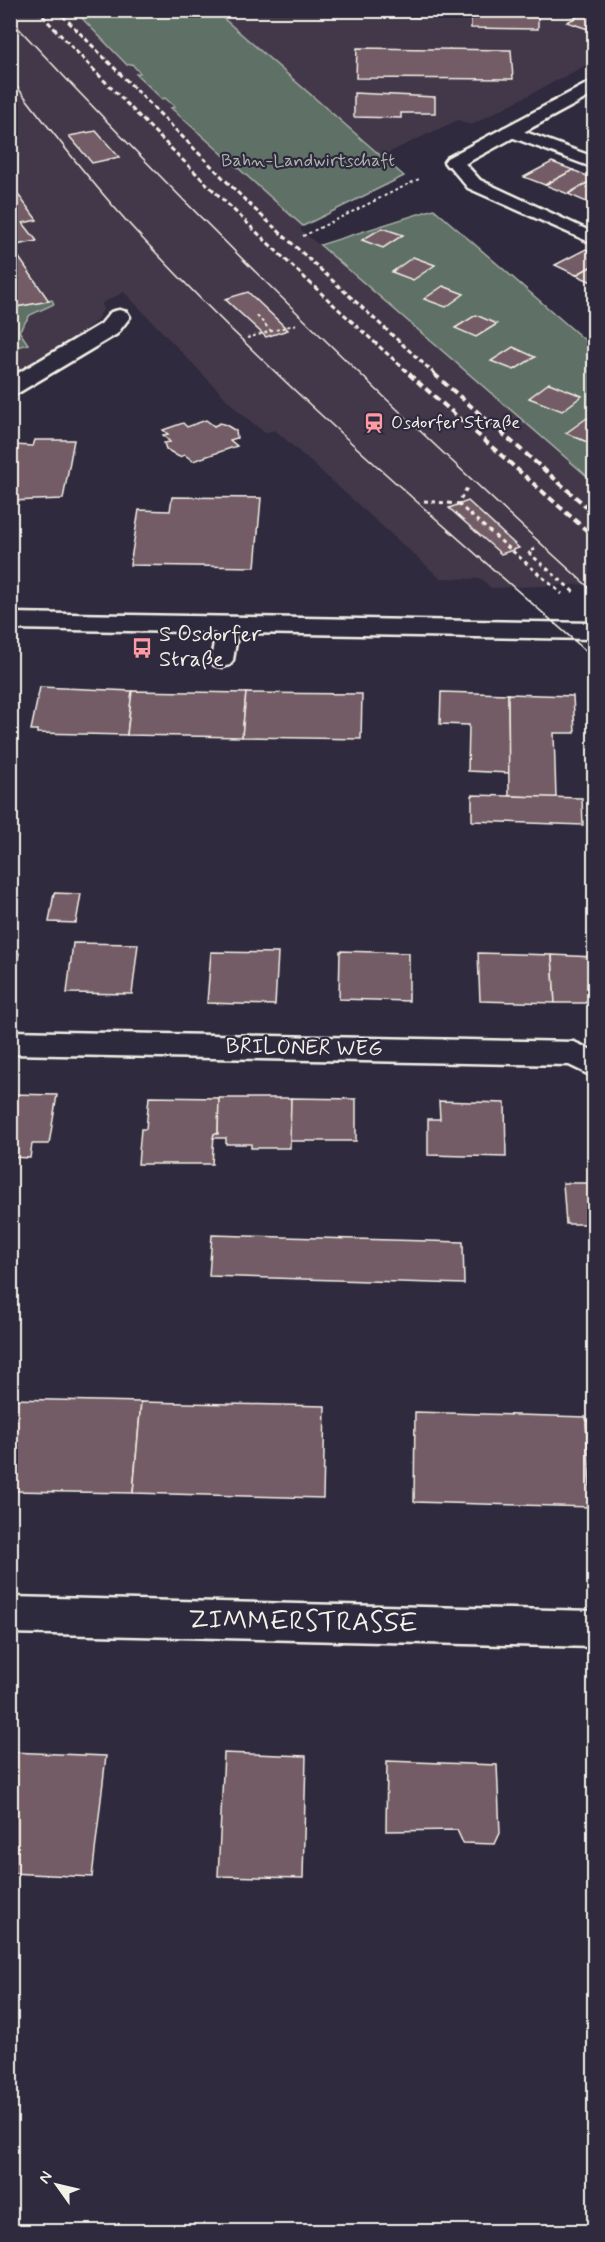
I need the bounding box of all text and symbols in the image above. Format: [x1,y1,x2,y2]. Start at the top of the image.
park label: Bahn-Landwirtschaft [221,149,395,173]
station icon: Osdorfer Straße [362,411,386,435]
place label: Osdorfer Straße [391,411,520,435]
place label: S Osdorfer Straße [159,621,262,674]
bus stop icon: S Osdorfer Straße [130,636,154,660]
street label: BRILONER WEG [225,1033,383,1063]
street label: ZIMMERSTRASSE [188,1602,418,1642]
north arrow [27,2155,87,2215]
text: N [34,2167,57,2188]

